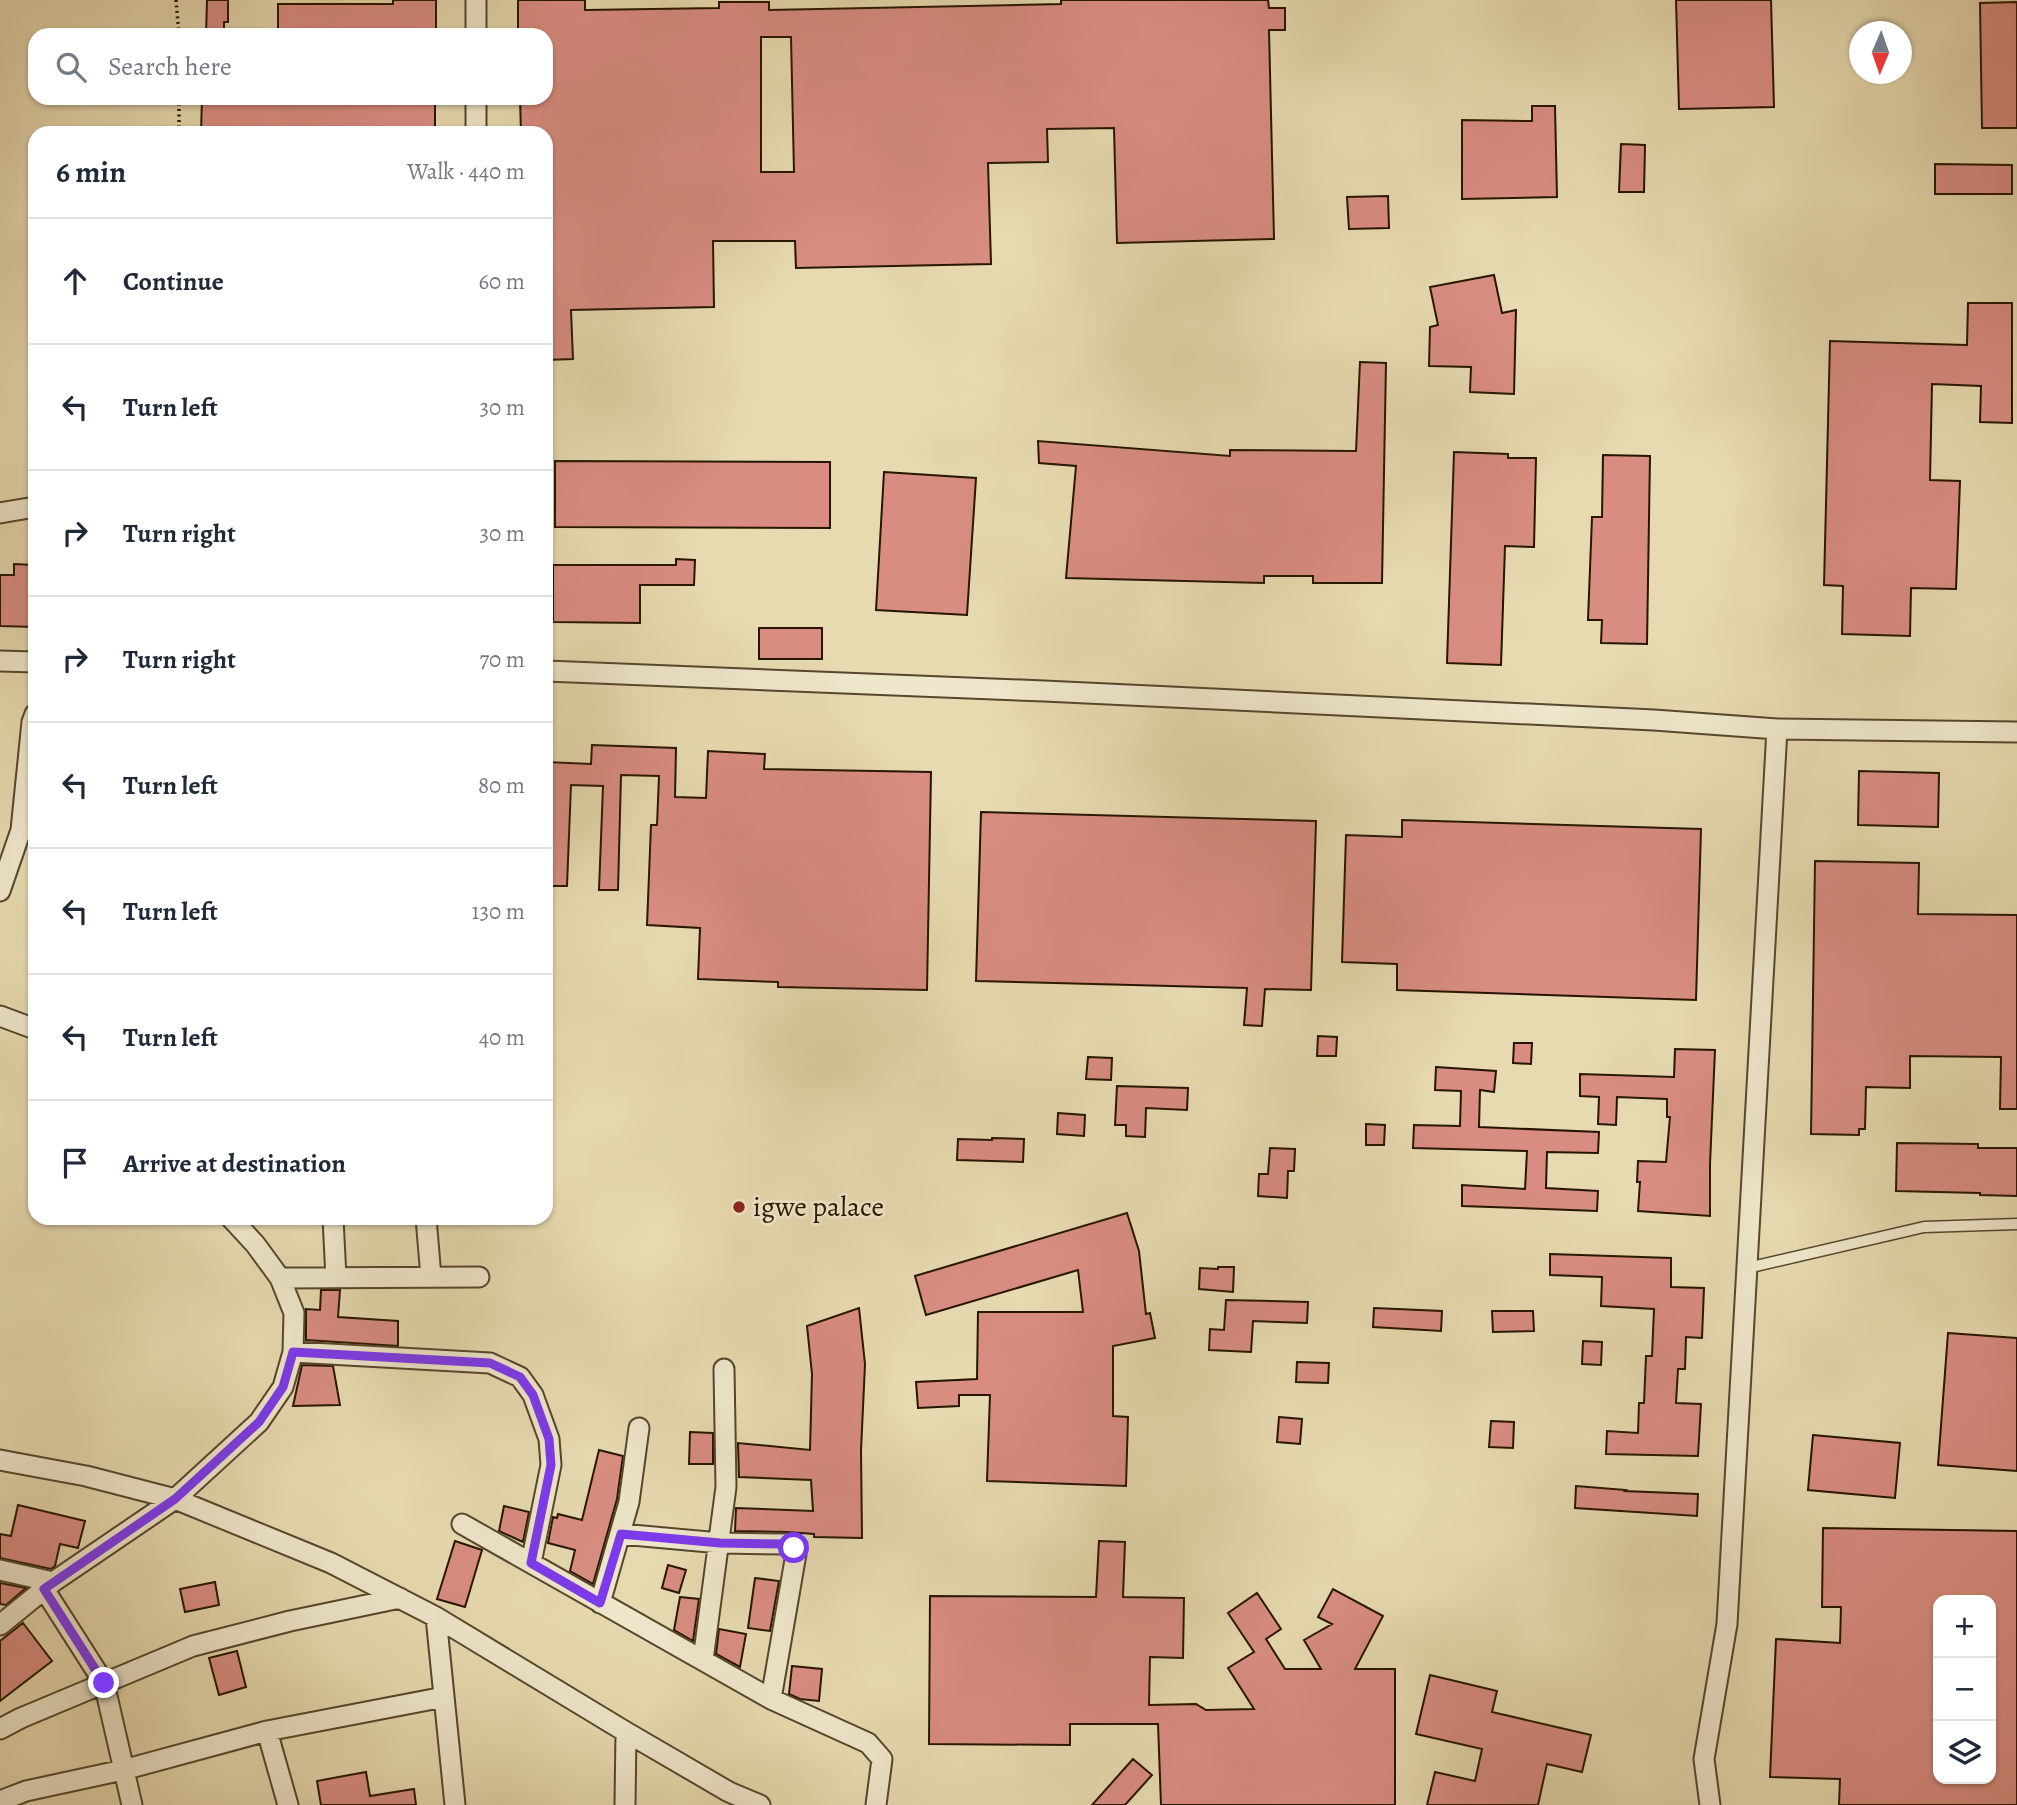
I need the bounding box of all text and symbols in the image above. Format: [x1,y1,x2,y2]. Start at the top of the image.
north arrow [1849,21,1912,84]
search box [28,28,553,105]
icon: search [52,48,90,86]
text: Search here [108,49,232,84]
text: 6 min [56,152,126,192]
text: Walk · 440 m [407,156,525,187]
icon: ahead [56,262,94,300]
text: Continue [123,264,224,299]
text: 60 m [478,266,525,297]
icon: left [56,388,94,426]
text: Turn left [123,390,218,425]
text: 30 m [479,392,525,423]
icon: right [56,514,94,552]
text: Turn right [123,516,236,551]
text: 30 m [479,518,525,549]
icon: right [56,640,94,678]
text: Turn right [123,642,236,677]
text: 70 m [479,644,525,675]
icon: left [56,766,94,804]
text: Turn left [123,768,218,803]
text: 80 m [478,770,525,801]
icon: left [56,892,94,930]
text: Turn left [123,894,218,929]
text: 130 m [472,896,525,927]
icon: left [56,1018,94,1056]
text: Turn left [123,1020,218,1055]
text: 40 m [479,1022,525,1053]
icon: arrive [56,1144,94,1182]
text: Arrive at destination [123,1146,346,1181]
place label: igwe palace [753,1188,884,1226]
marker: igwe palace [731,1199,747,1215]
route start [778,1532,809,1563]
map controls [1933,1595,1996,1784]
button: + [1933,1595,1996,1658]
button: − [1933,1658,1996,1721]
route end [88,1667,119,1698]
button: layers [1933,1721,1996,1784]

